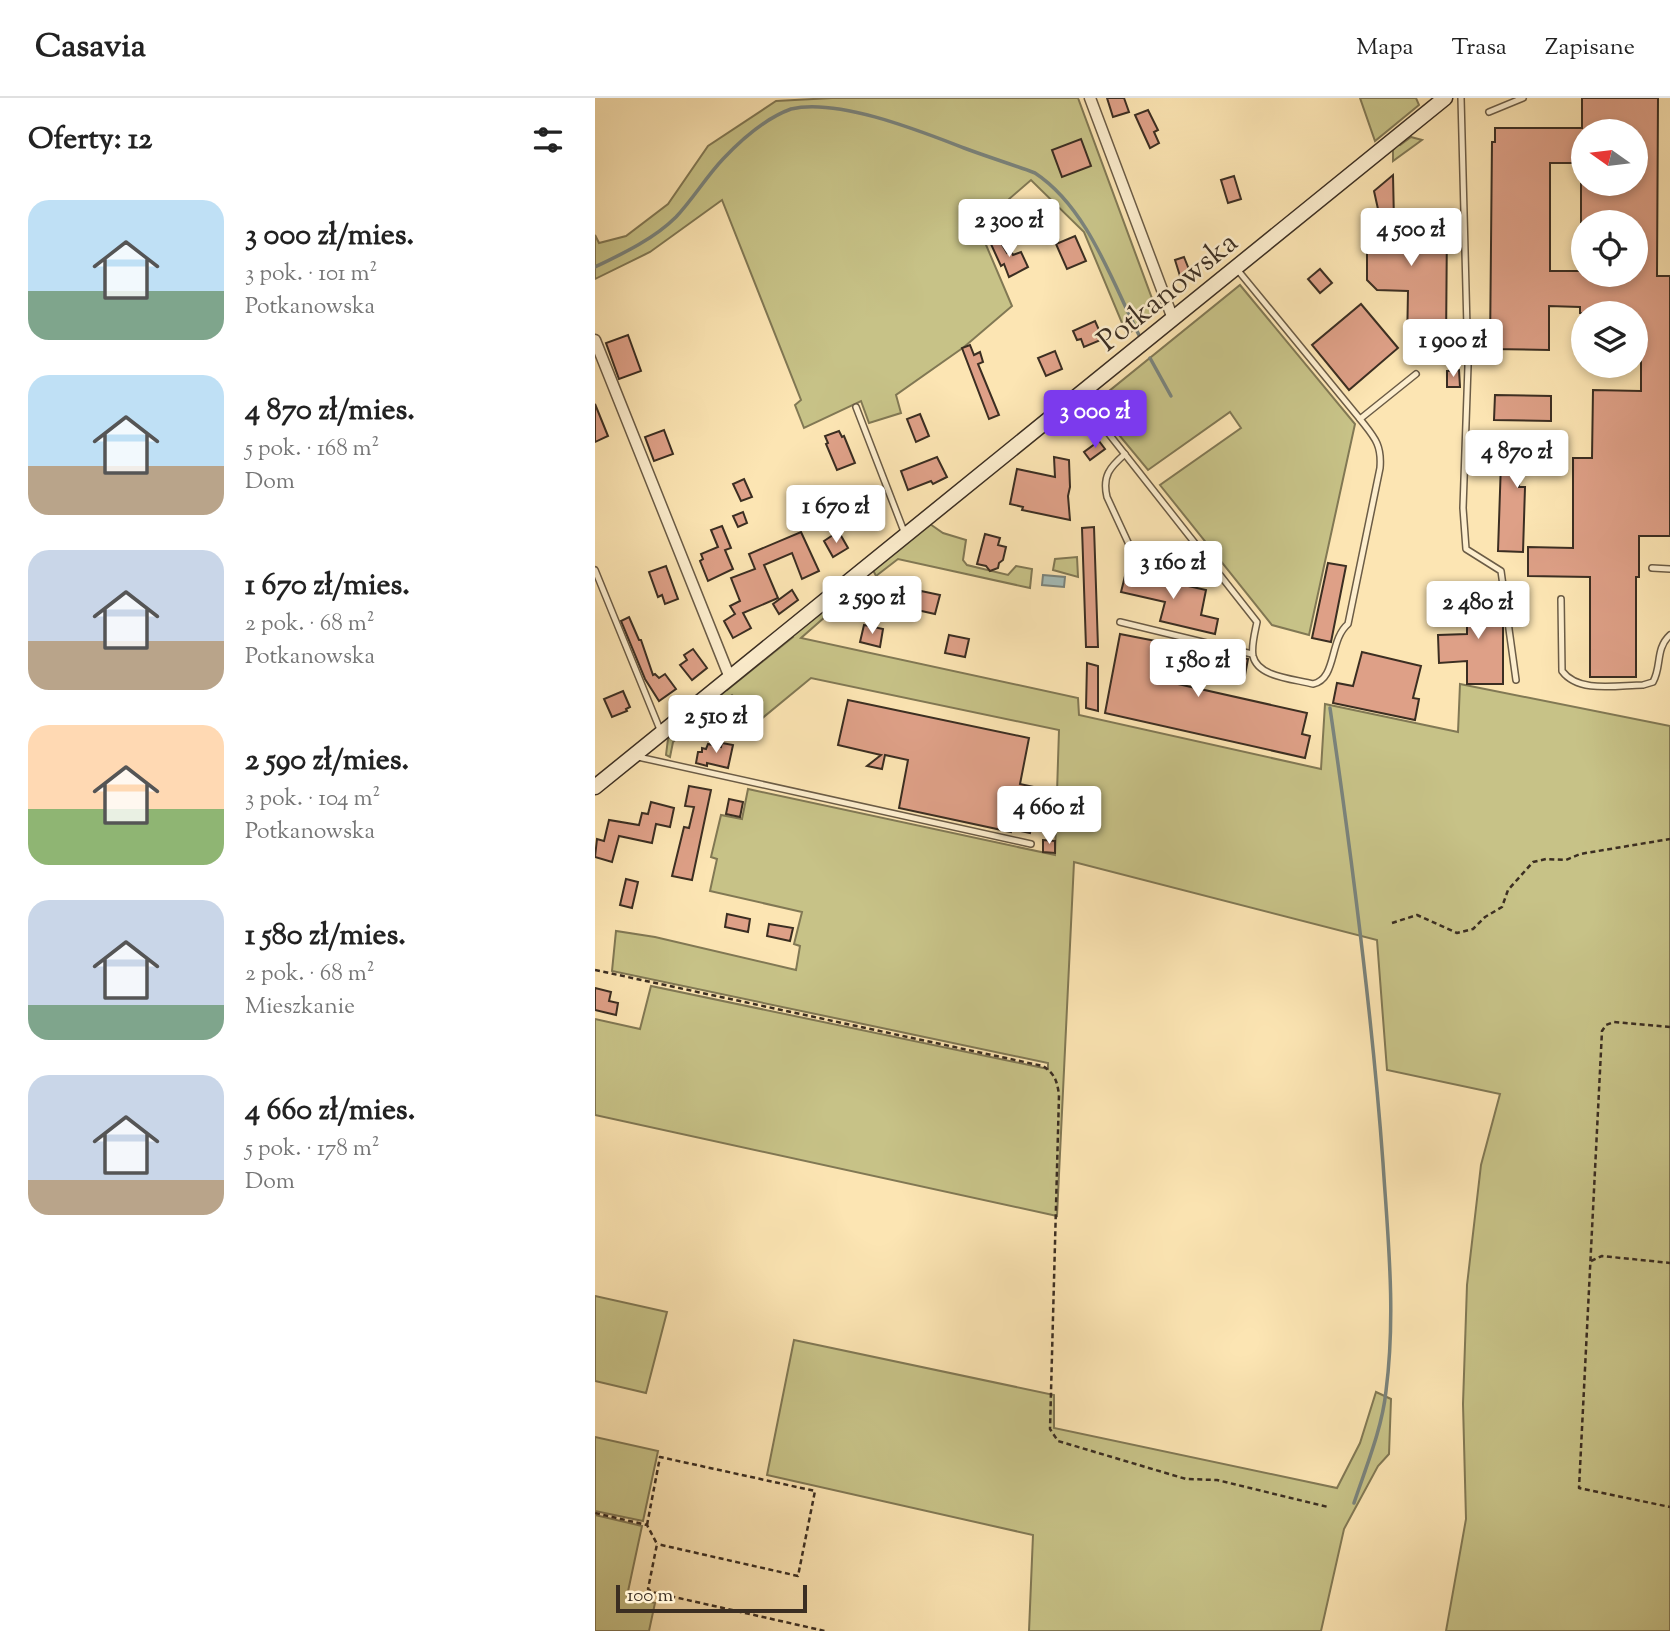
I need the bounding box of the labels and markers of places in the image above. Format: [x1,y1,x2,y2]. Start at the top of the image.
pin: 2 300 zł [937,200,1081,259]
pin: 4 500 zł [1339,208,1483,268]
pin: 1 900 zł [1381,320,1525,379]
pin: 3 000 zł [1023,390,1167,450]
pin: 4 870 zł [1445,430,1589,490]
pin: 1 670 zł [764,486,908,545]
pin: 3 160 zł [1101,542,1245,601]
pin: 2 590 zł [800,576,944,636]
pin: 2 480 zł [1406,582,1550,641]
pin: 1 580 zł [1126,640,1270,699]
pin: 2 510 zł [644,696,788,755]
pin: 4 660 zł [977,786,1121,846]

